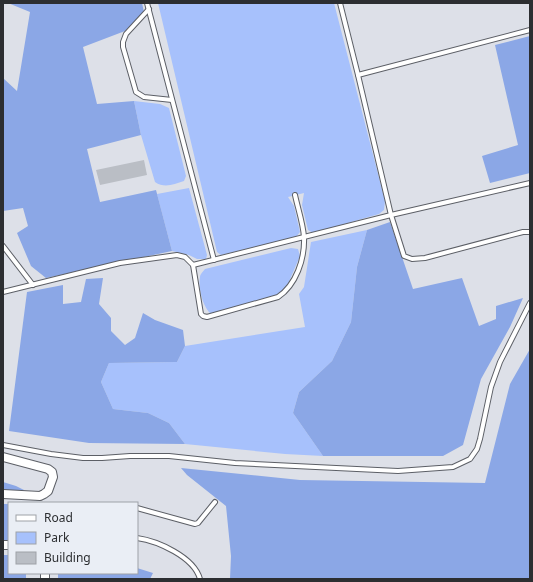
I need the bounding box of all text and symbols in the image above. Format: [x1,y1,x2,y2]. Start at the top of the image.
legend [8,502,138,574]
text: Road [44,509,73,526]
text: Park [44,529,70,546]
text: Building [44,549,91,566]

